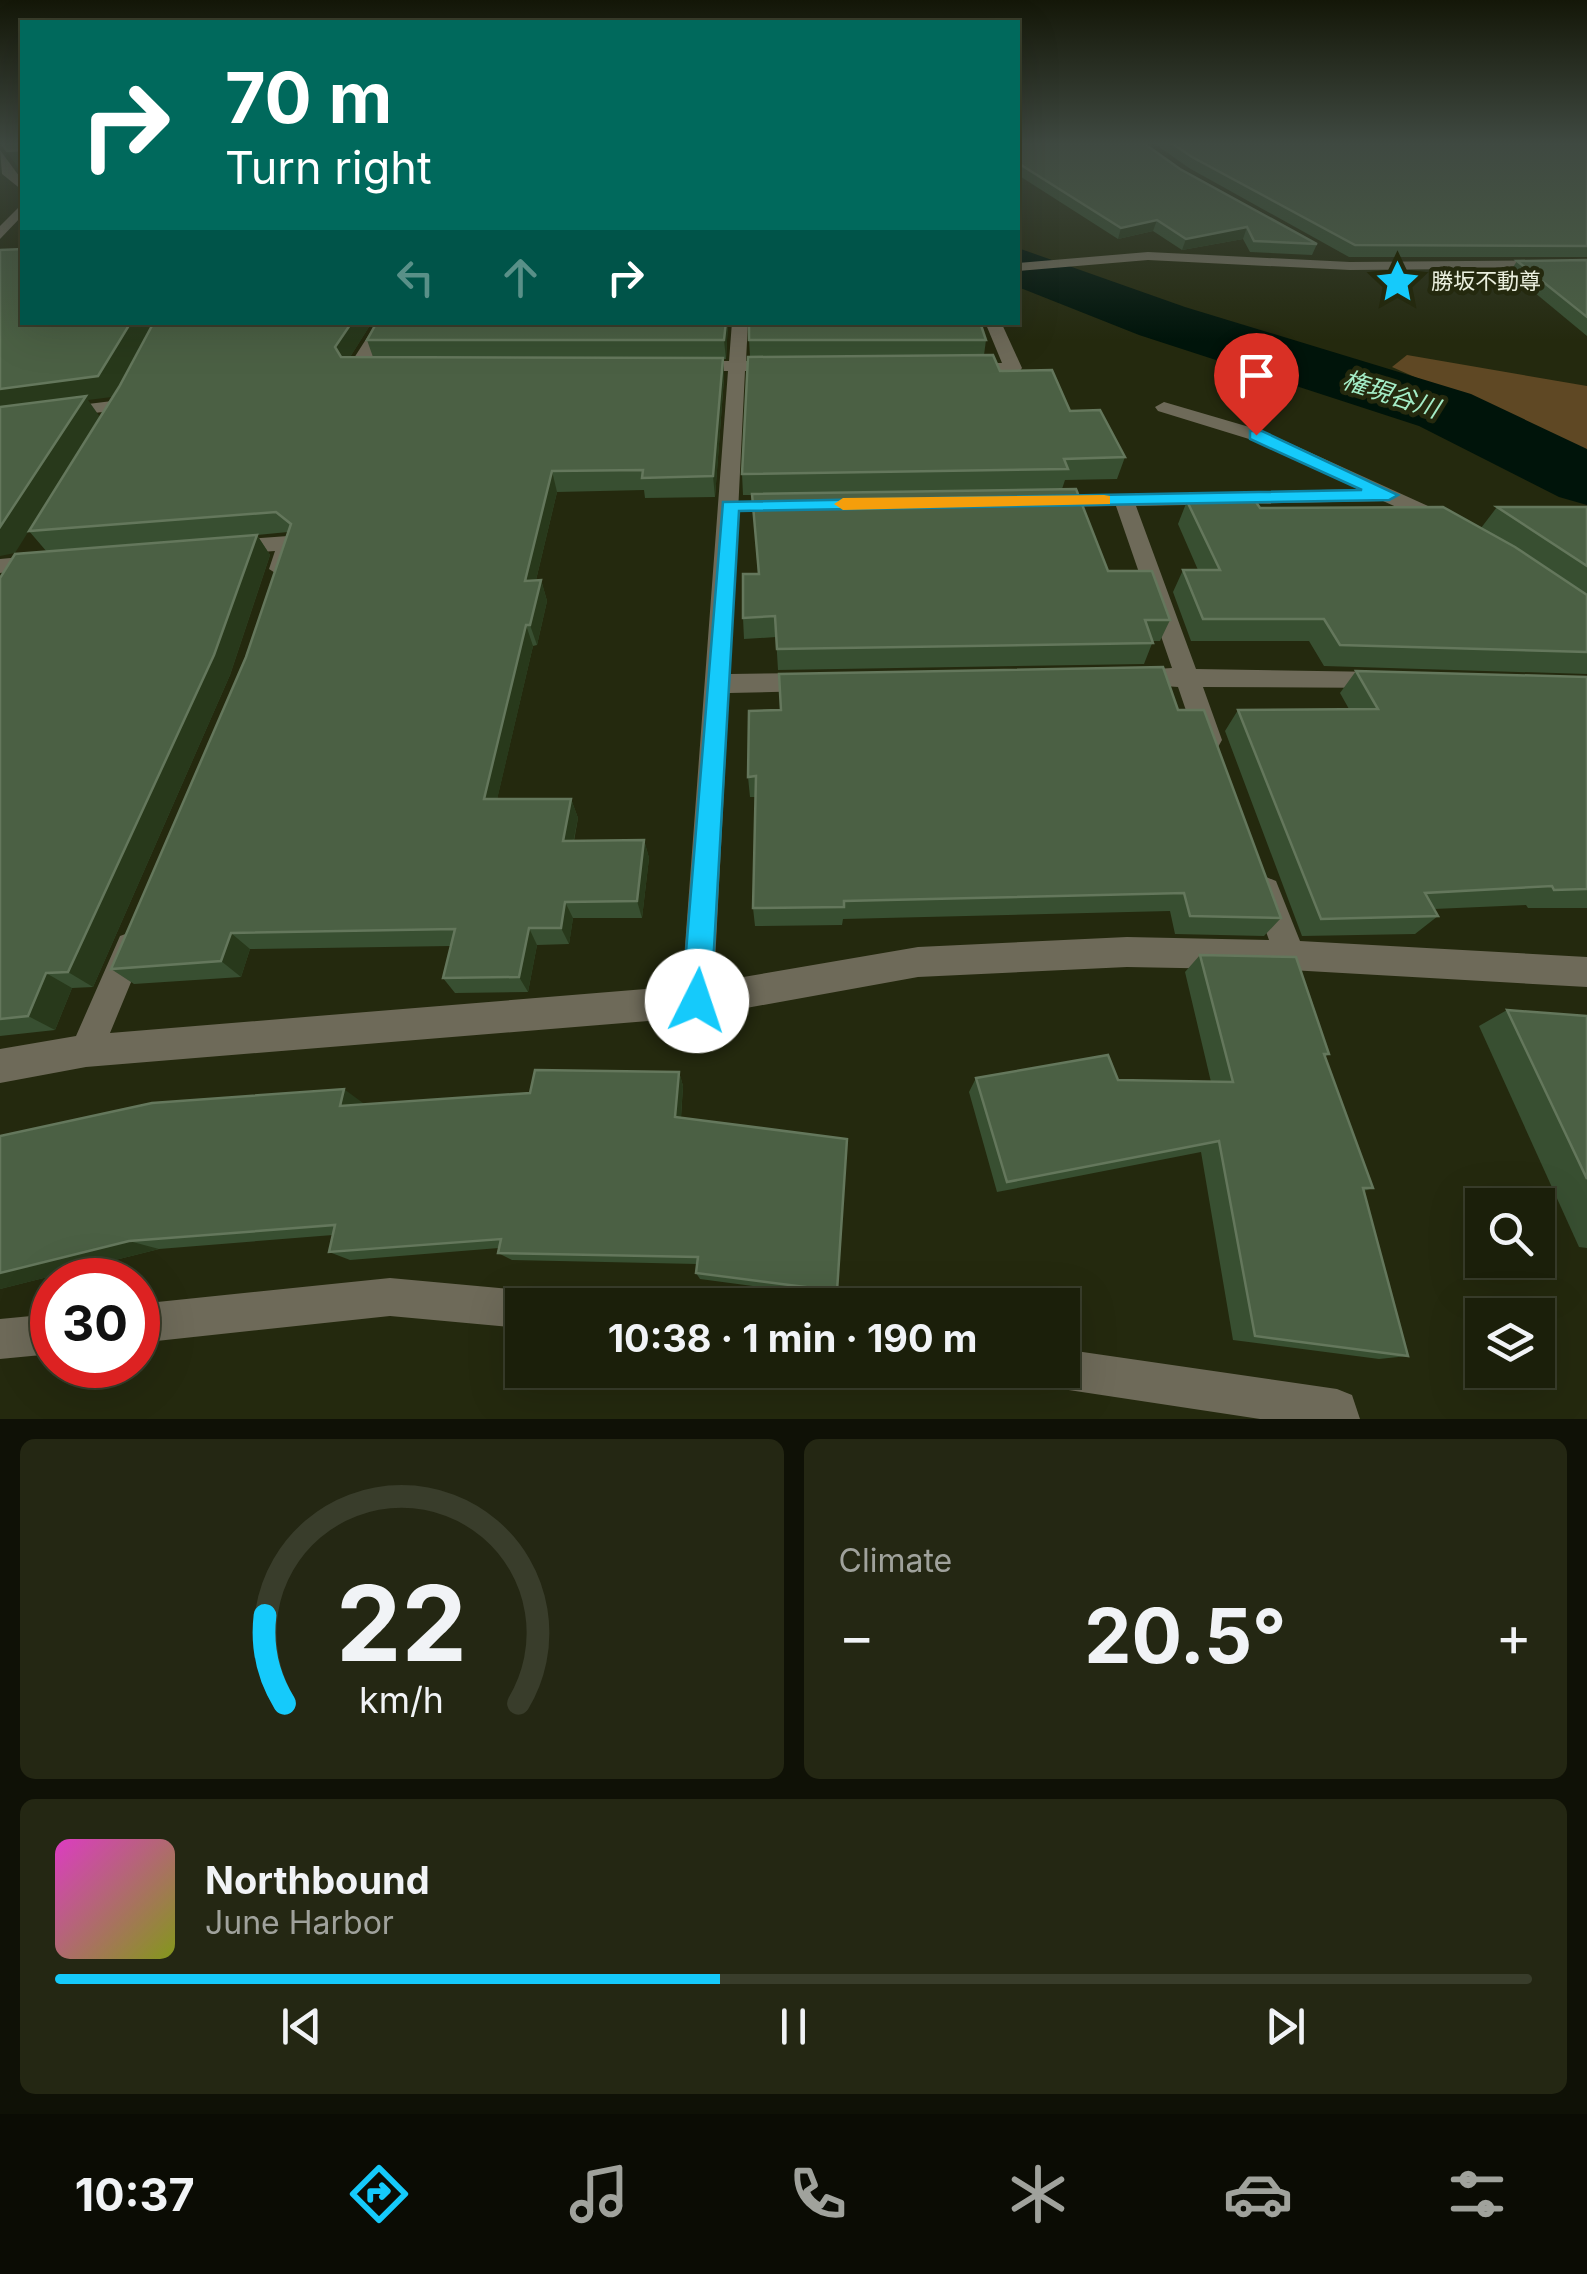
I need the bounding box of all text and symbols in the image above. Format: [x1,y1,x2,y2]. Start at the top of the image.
text: 70 m [225,55,392,140]
icon: right [60,60,190,190]
text: Turn right [225,140,432,195]
icon: left [388,250,443,305]
icon: ahead [493,250,548,305]
icon: right [598,250,653,305]
place icon: 勝坂不動尊 [1374,257,1422,305]
place label: 勝坂不動尊 [1431,268,1541,294]
pin [1214,333,1299,436]
icon: arrive [1229,348,1284,403]
water label: 権現谷川 [1339,364,1446,425]
position arrow [645,949,749,1053]
map controls [1465,1188,1555,1388]
button: search [1465,1188,1555,1278]
speed limit sign: 30 [30,1258,160,1388]
button: layers [1465,1298,1555,1388]
text: 10:38 · 1 min · 190 m [608,1315,977,1361]
text: Climate [839,1541,952,1580]
text: 22 [336,1560,467,1686]
text: 20.5° [1084,1590,1286,1681]
text: − [839,1603,875,1669]
text: + [1496,1603,1532,1669]
text: km/h [359,1678,444,1722]
text: Northbound [205,1857,430,1903]
text: June Harbor [205,1903,394,1942]
icon: previous [274,1999,329,2054]
icon: pause [766,1999,821,2054]
icon: next [1258,1999,1313,2054]
icon: directions [344,2159,414,2229]
icon: music [564,2159,634,2229]
icon: phone [783,2159,853,2229]
icon: climate [1003,2159,1073,2229]
icon: car [1223,2159,1293,2229]
icon: filters [1442,2159,1512,2229]
text: 10:37 [75,2167,195,2222]

